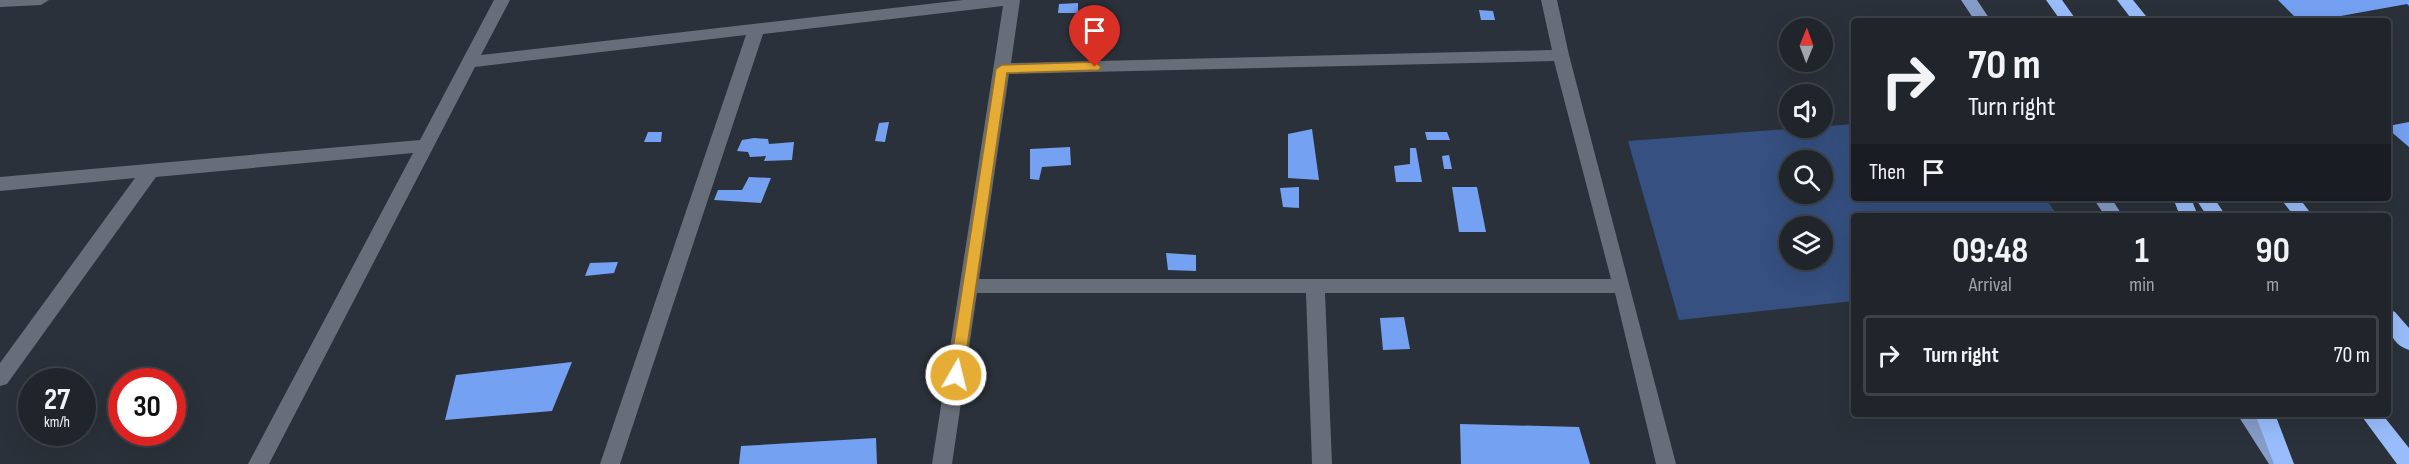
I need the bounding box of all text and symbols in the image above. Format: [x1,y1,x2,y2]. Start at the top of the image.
pin [1069,5,1120,67]
icon: arrive [1078,14,1111,47]
north arrow [1779,18,1833,72]
map controls [1779,18,1833,270]
text: 70 m [1968,40,2041,91]
icon: right [1869,42,1947,120]
button: sound [1779,84,1833,138]
text: Turn right [1968,91,2055,123]
button: search [1779,150,1833,204]
icon: arrive [1917,156,1950,189]
text: Then [1869,159,1905,186]
button: layers [1779,216,1833,270]
text: 09:48 [1952,230,2028,273]
text: 1 [2135,230,2149,273]
text: 90 [2256,230,2290,273]
text: Arrival [1969,273,2012,297]
text: min [2129,273,2154,297]
text: m [2266,273,2279,297]
icon: right [1872,339,1905,372]
text: Turn right [1923,342,1999,369]
text: 70 m [2334,342,2370,369]
position arrow [924,343,988,407]
speed limit sign: 30 [108,368,186,446]
text: 27 [44,382,70,418]
text: km/h [44,413,70,432]

